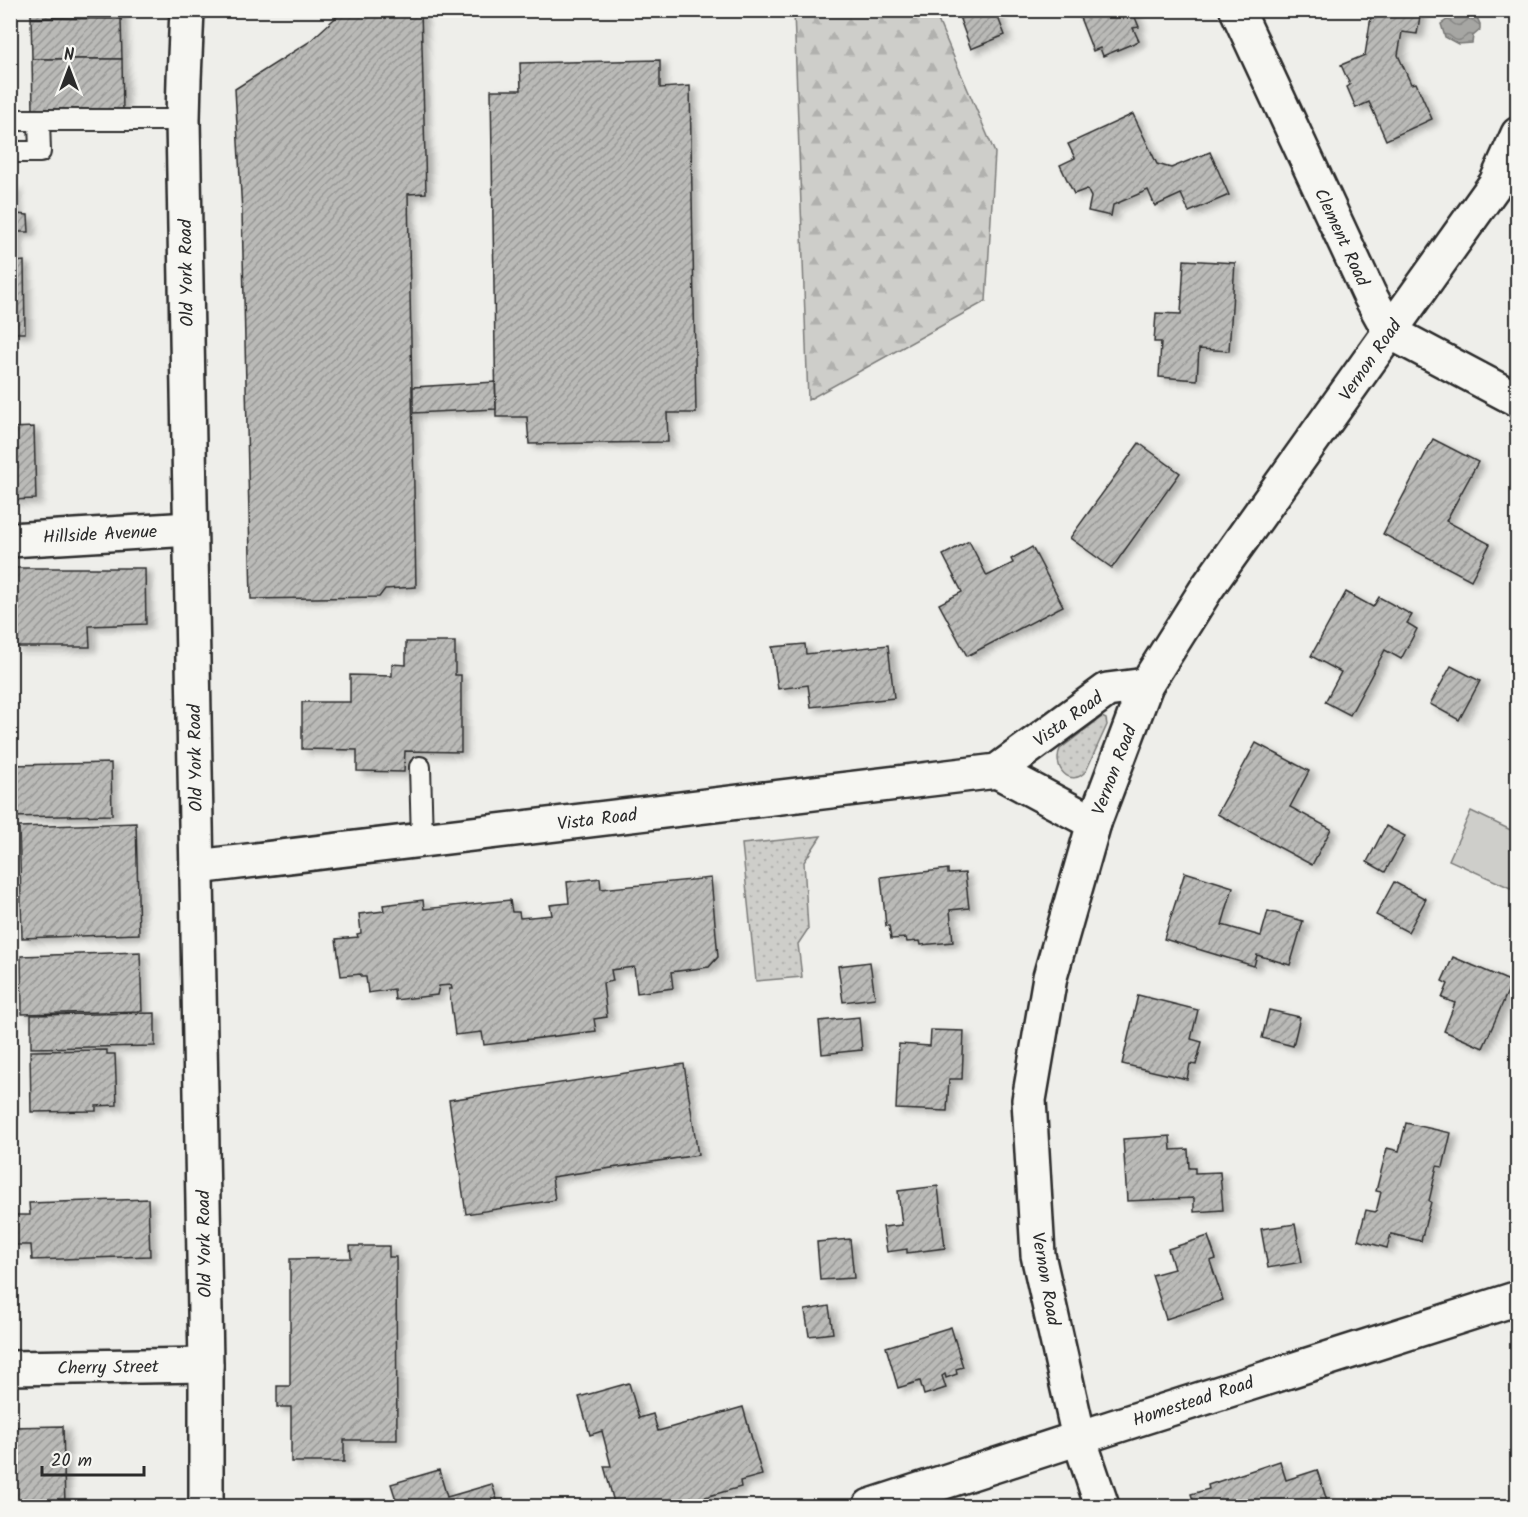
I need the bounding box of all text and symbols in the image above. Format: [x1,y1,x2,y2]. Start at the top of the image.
north arrow [39,39,99,99]
text: N [64,43,74,68]
street label: Clement Road [1305,184,1377,293]
street label: Old York Road [172,218,203,327]
street label: Vernon Road [1332,313,1411,408]
street label: Hillside Avenue [42,518,158,553]
street label: Vista Road [1028,684,1111,756]
street label: Old York Road [181,703,212,812]
street label: Vernon Road [1085,720,1146,820]
street label: Vista Road [556,801,640,840]
street label: Old York Road [190,1189,221,1298]
street label: Vernon Road [1022,1230,1067,1329]
street label: Cherry Street [57,1353,160,1384]
street label: Homestead Road [1129,1369,1259,1436]
scale bar [42,1439,144,1477]
text: 20 m [51,1447,92,1476]

